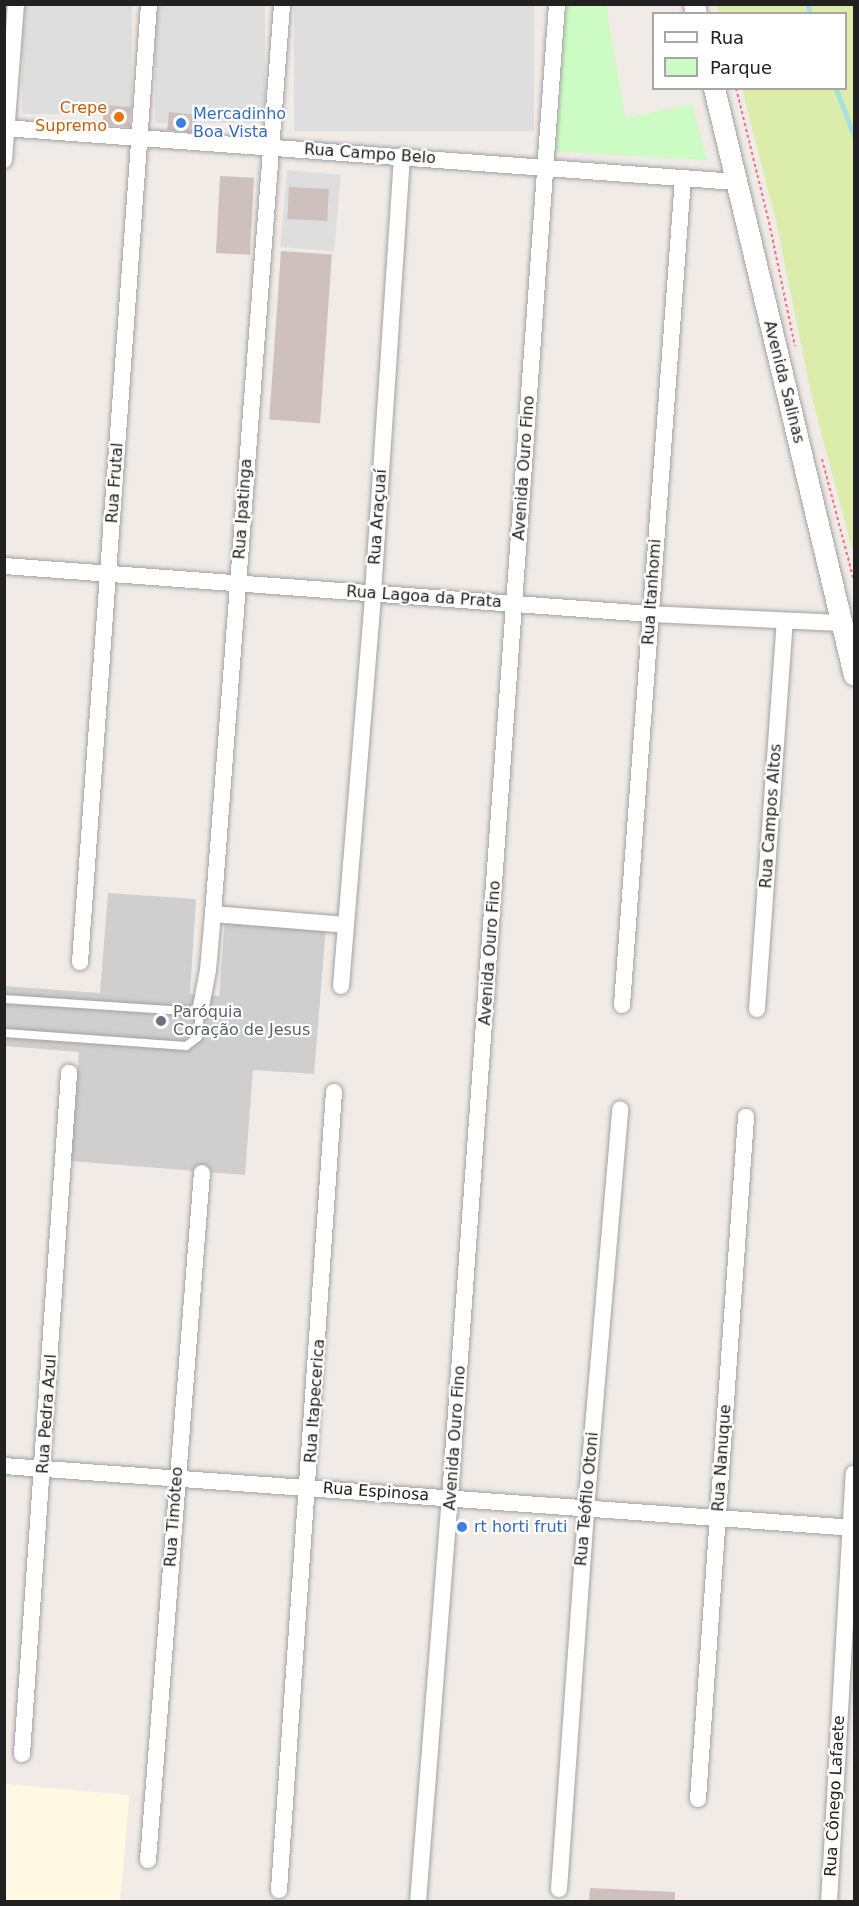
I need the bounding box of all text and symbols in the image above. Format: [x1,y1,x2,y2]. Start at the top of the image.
legend [652,12,847,90]
text: Rua [710,27,744,48]
text: Parque [710,57,772,78]
place label: Crepe Supremo [35,98,107,136]
place label: Mercadinho Boa Vista [193,104,286,142]
marker: Crepe Supremo [112,110,126,124]
marker: Mercadinho Boa Vista [174,116,188,130]
street label: Rua Campo Belo [303,140,437,168]
street label: Avenida Salinas [759,319,809,445]
street label: Avenida Ouro Fino [509,395,539,541]
street label: Rua Frutal [103,442,127,524]
street label: Rua Ipatinga [230,458,256,560]
street label: Rua Araçuaí [365,468,391,566]
street label: Rua Itanhomi [639,538,665,646]
street label: Rua Lagoa da Prata [346,582,502,612]
street label: Rua Campos Altos [756,743,786,889]
street label: Avenida Ouro Fino [475,880,505,1026]
place label: Paróquia Coração de Jesus [173,1002,310,1040]
marker: Paróquia Coração de Jesus [154,1014,168,1028]
street label: Rua Itapecerica [301,1338,329,1464]
street label: Rua Pedra Azul [33,1354,61,1474]
street label: Avenida Ouro Fino [440,1365,470,1511]
street label: Rua Nanuque [709,1404,735,1512]
street label: Rua Teófilo Otoni [572,1431,602,1567]
street label: Rua Timóteo [161,1466,187,1568]
street label: Rua Espinosa [322,1479,430,1505]
place label: rt horti fruti [474,1517,567,1537]
marker: rt horti fruti [455,1520,469,1534]
street label: Rua Cônego Lafaete [821,1715,849,1877]

